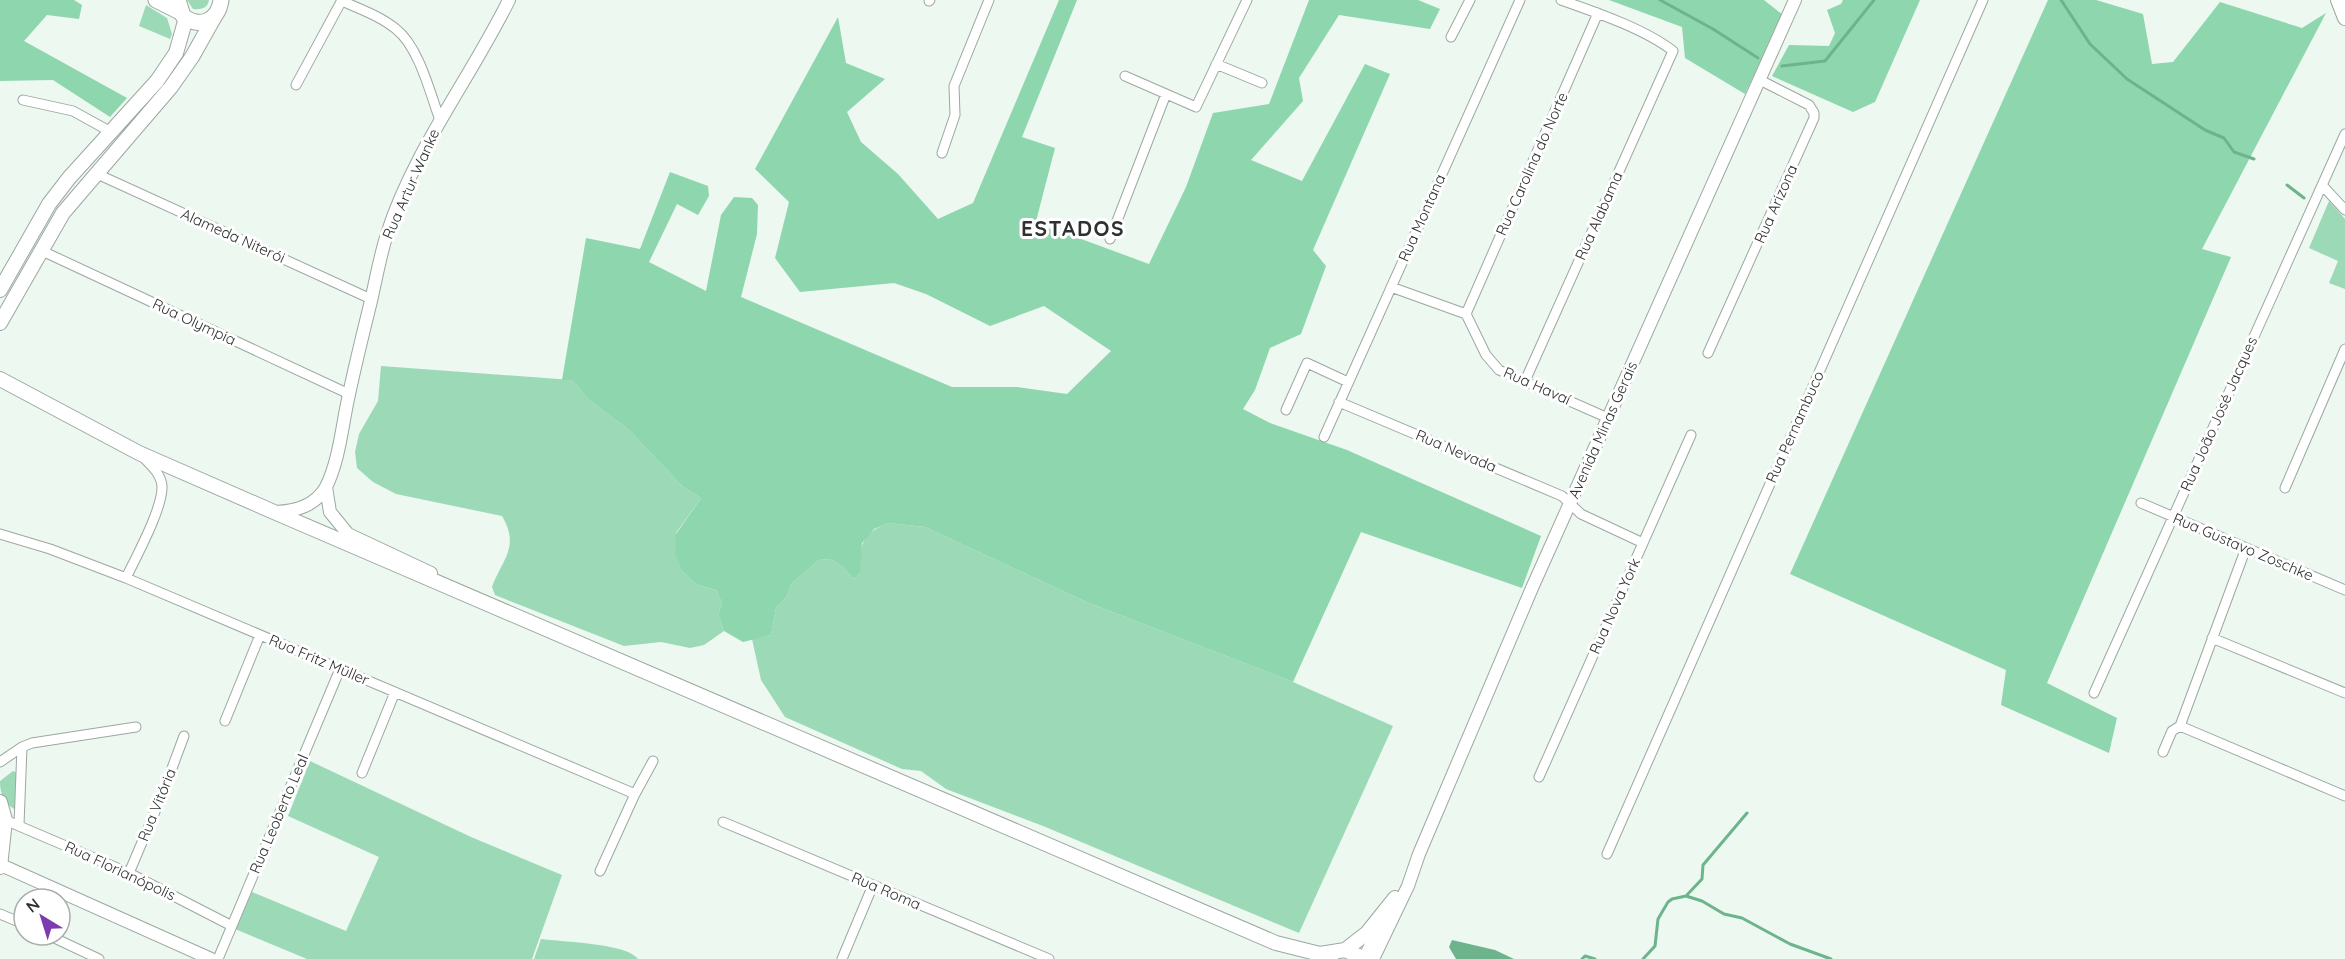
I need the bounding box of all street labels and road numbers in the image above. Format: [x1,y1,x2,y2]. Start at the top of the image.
street label: Rua Carolina do Norte [1491,89,1572,238]
street label: Rua Artur Wanke [378,126,443,242]
street label: Rua Arizona [1750,161,1801,246]
street label: Rua Alabama [1571,169,1627,263]
street label: Rua Montana [1394,171,1449,264]
street label: Alameda Niterói [178,204,288,267]
street label: Rua Olympia [149,294,239,349]
street label: Rua João José Jacques [2176,334,2261,494]
street label: Avenida Minas Gerais [1564,358,1641,501]
street label: Rua Havaí [1501,362,1574,409]
street label: Rua Pernambuco [1761,368,1828,486]
street label: Rua Nevada [1413,425,1500,476]
street label: Rua Gustavo Zoschke [2170,508,2316,585]
street label: Rua Nova York [1585,555,1644,657]
street label: Rua Fritz Müller [266,630,372,689]
street label: Rua Leoberto Leal [245,751,312,876]
street label: Rua Vitória [133,766,180,844]
street label: Rua Florianópolis [62,837,179,905]
street label: Rua Roma [849,867,924,914]

